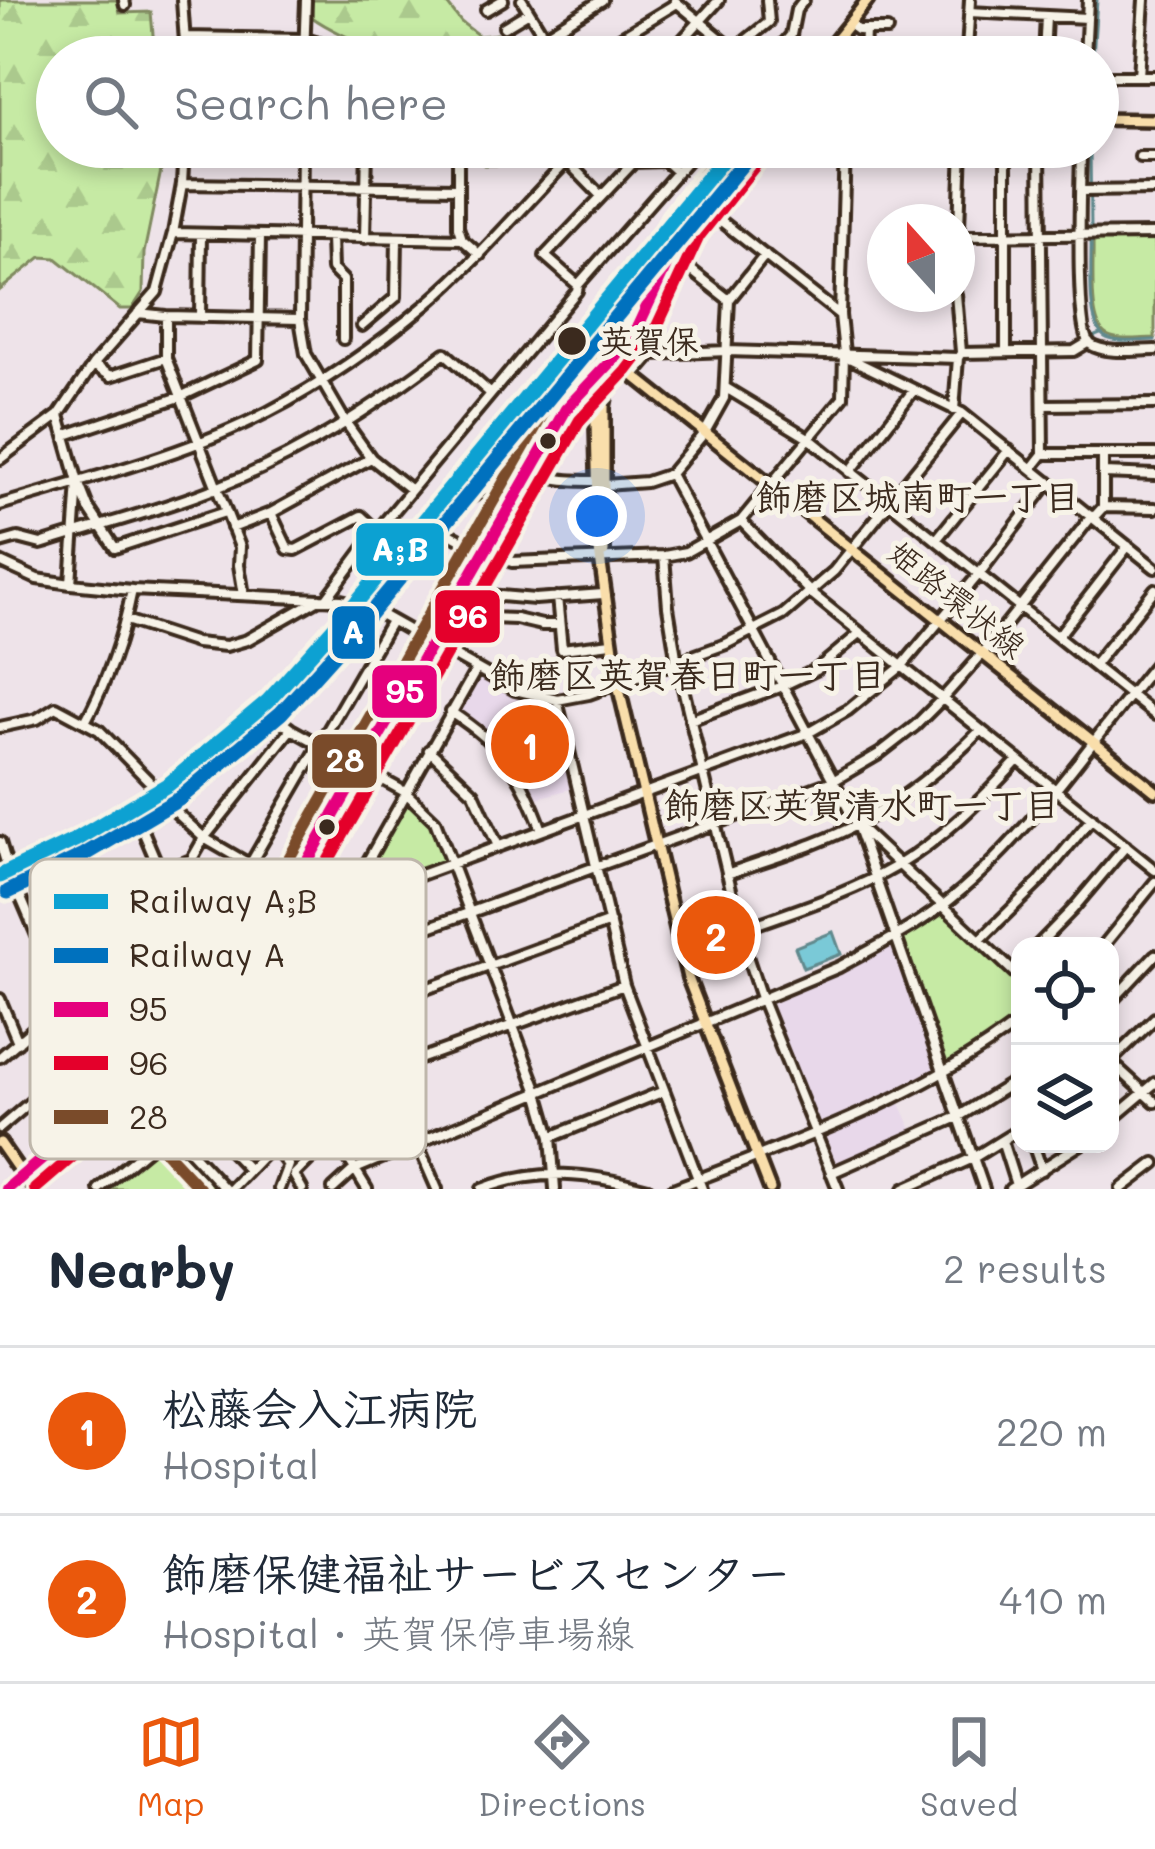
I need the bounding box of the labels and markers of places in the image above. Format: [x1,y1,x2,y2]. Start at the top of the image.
place label: 英賀保 [600,318,699,361]
marker: 英賀保 [555,324,589,358]
unlabelled marker [537,430,559,452]
pin: 1 [491,699,569,789]
unlabelled marker [316,816,338,838]
pin: 2 [677,890,755,980]

